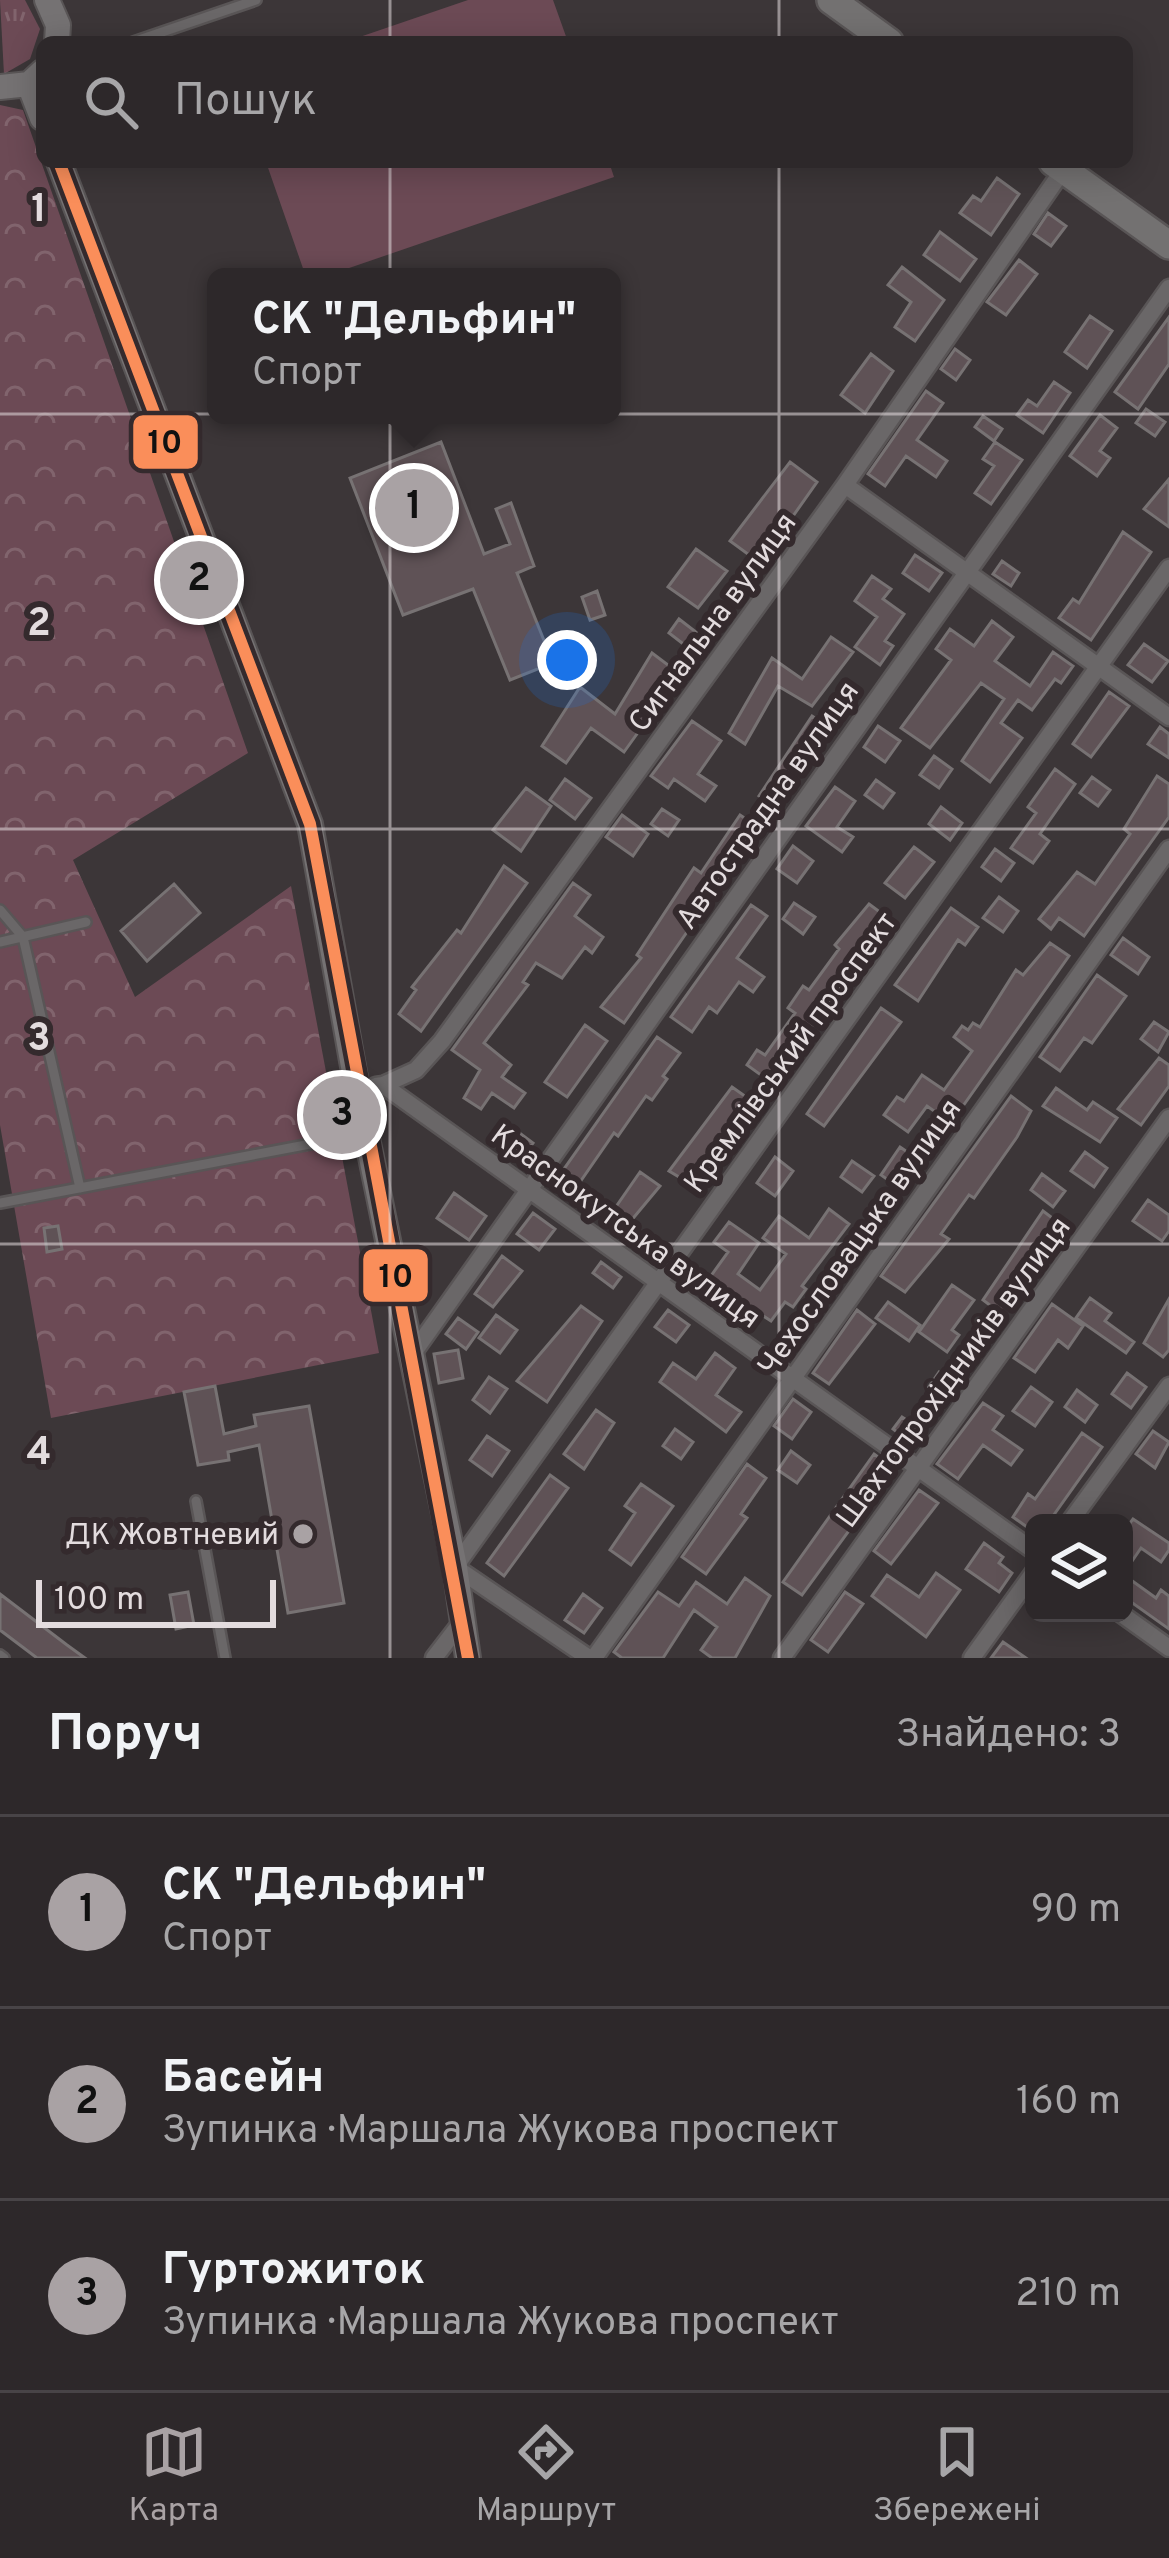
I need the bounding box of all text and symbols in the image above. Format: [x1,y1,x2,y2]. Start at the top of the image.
search box [36,36,1133,168]
icon: search [78,69,144,135]
text: Пошук [174,74,317,131]
text: 1 [31,187,47,236]
popup [207,268,621,424]
text: СК "Дельфин" [252,293,576,350]
text: Спорт [252,350,362,399]
line badge: 10 [131,413,200,471]
text: 10 [148,424,182,466]
pin: 1 [375,463,453,553]
street label: Сигнальна вулиця [622,507,806,740]
pin: 2 [160,535,238,625]
text: 2 [27,601,51,650]
your location [537,630,597,690]
street label: Автострадна вулиця [669,675,869,938]
street label: Кремлівський проспект [678,906,906,1201]
text: 3 [27,1016,51,1065]
pin: 3 [303,1070,381,1160]
street label: Чехословацька вулиця [751,1093,971,1384]
street label: Краснокутська вулиця [482,1118,767,1338]
street label: Шахтопрохідників вулиця [830,1211,1080,1536]
line badge: 10 [361,1247,430,1304]
text: 10 [379,1258,413,1300]
text: 4 [26,1430,52,1479]
map controls [1025,1514,1133,1622]
button: layers [1025,1514,1133,1622]
place label: ДК Жовтневий [65,1518,279,1555]
marker: ДК Жовтневий [290,1521,316,1547]
scale bar [36,1574,276,1627]
text: 100 m [54,1580,144,1622]
text: Поруч [48,1704,203,1769]
text: Знайдено: 3 [896,1712,1121,1761]
text: СК "Дельфин" [162,1859,486,1916]
text: 1 [79,1887,95,1936]
text: 90 m [1031,1887,1121,1936]
text: Спорт [162,1916,272,1965]
text: Басейн [162,2051,324,2108]
text: 2 [75,2079,99,2128]
text: 160 m [1016,2079,1121,2128]
text: Зупинка · Маршала Жукова проспект [162,2108,839,2157]
text: Гуртожиток [162,2243,425,2300]
text: 3 [75,2271,99,2320]
text: 210 m [1015,2271,1121,2320]
text: Зупинка · Маршала Жукова проспект [162,2300,839,2349]
tab: Карта [128,2419,219,2533]
tab: Маршрут [476,2419,616,2533]
tab: Збережені [873,2419,1041,2533]

